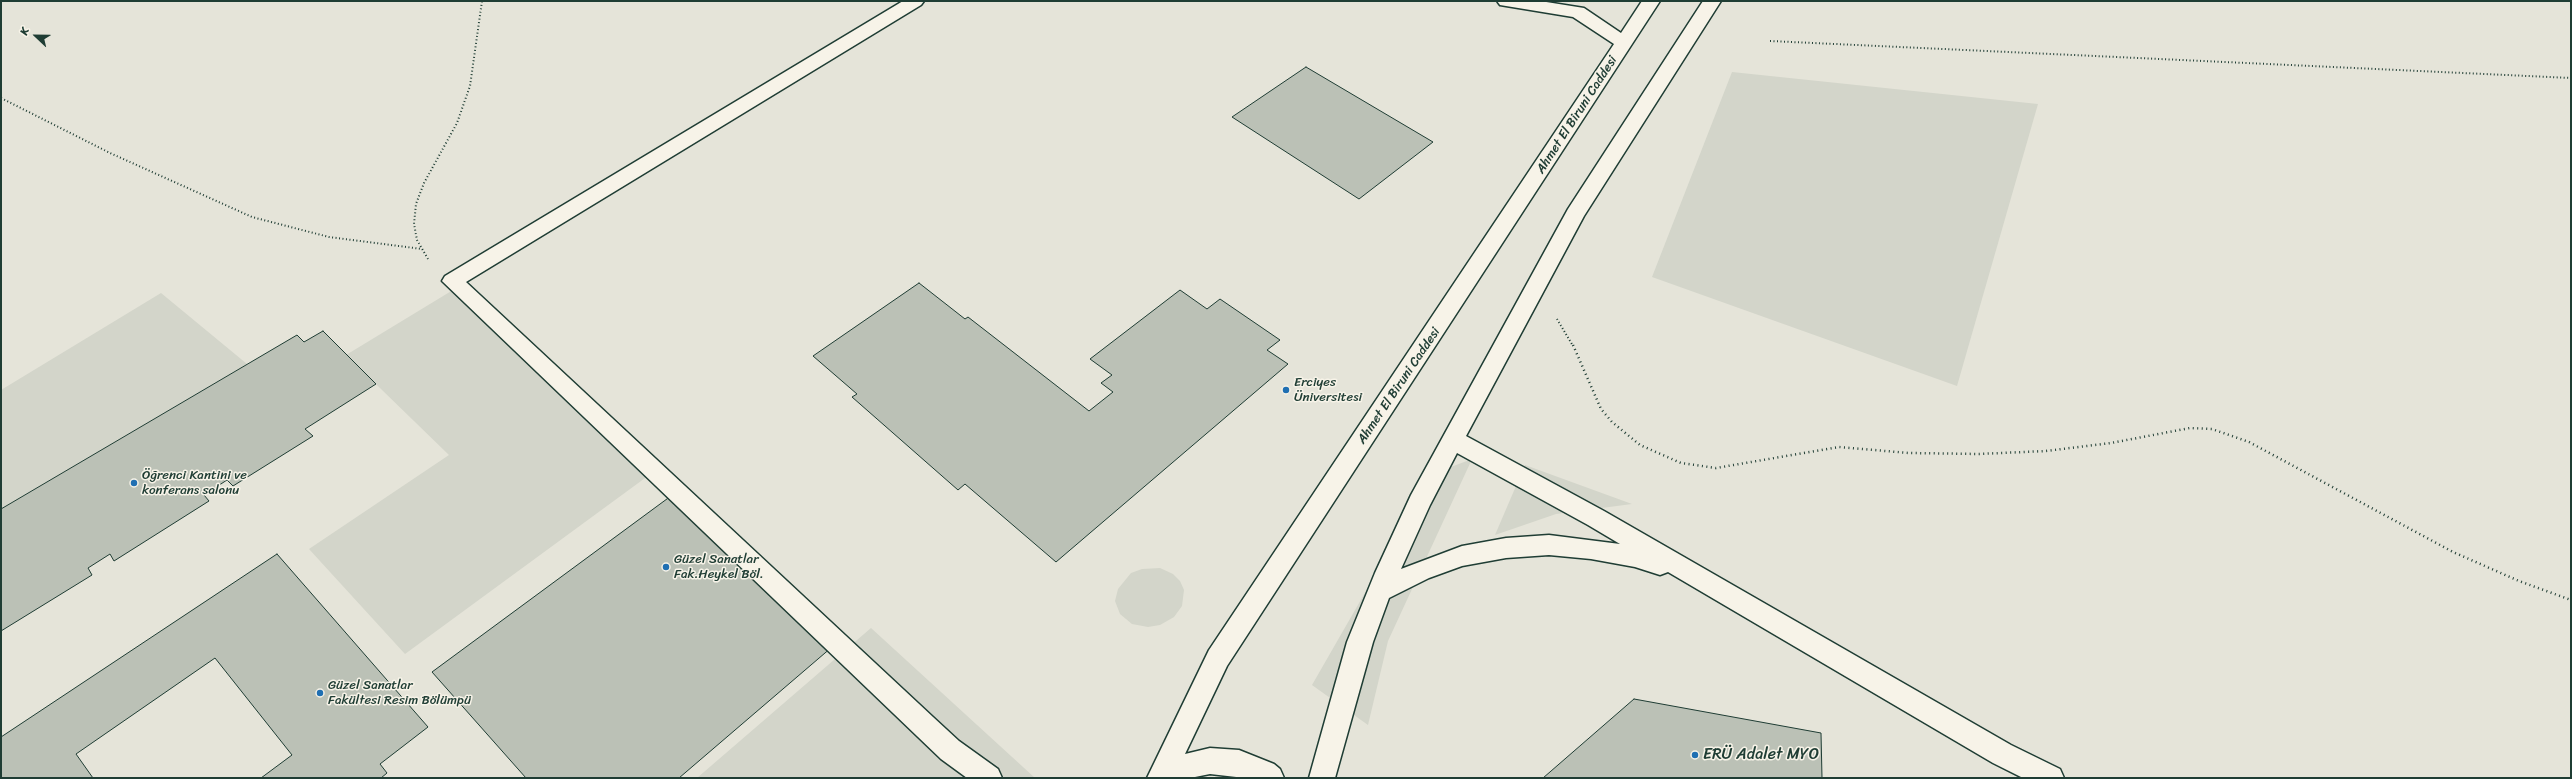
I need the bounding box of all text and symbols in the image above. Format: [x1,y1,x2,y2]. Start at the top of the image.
north arrow [16,16,56,56]
text: K [14,25,34,38]
street label: Ahmet El Biruni Caddesi [1533,53,1621,177]
street label: Ahmet El Biruni Caddesi [1354,325,1444,447]
place label: Erciyes Üniversitesi [1294,375,1362,406]
marker: Erciyes Üniversitesi [1281,385,1291,395]
place label: Öğrenci Kantini ve konferans salonu [142,468,247,499]
marker: Öğrenci Kantini ve konferans salonu [129,478,139,488]
place label: Güzel Sanatlar Fak.Heykel Böl. [674,552,764,583]
marker: Güzel Sanatlar Fak.Heykel Böl. [661,562,671,572]
place label: Güzel Sanatlar Fakültesi Resim Bölümpü [328,678,471,709]
marker: Güzel Sanatlar Fakültesi Resim Bölümpü [315,688,325,698]
place label: ERÜ Adalet MYO [1703,745,1819,765]
marker: ERÜ Adalet MYO [1690,750,1700,760]

